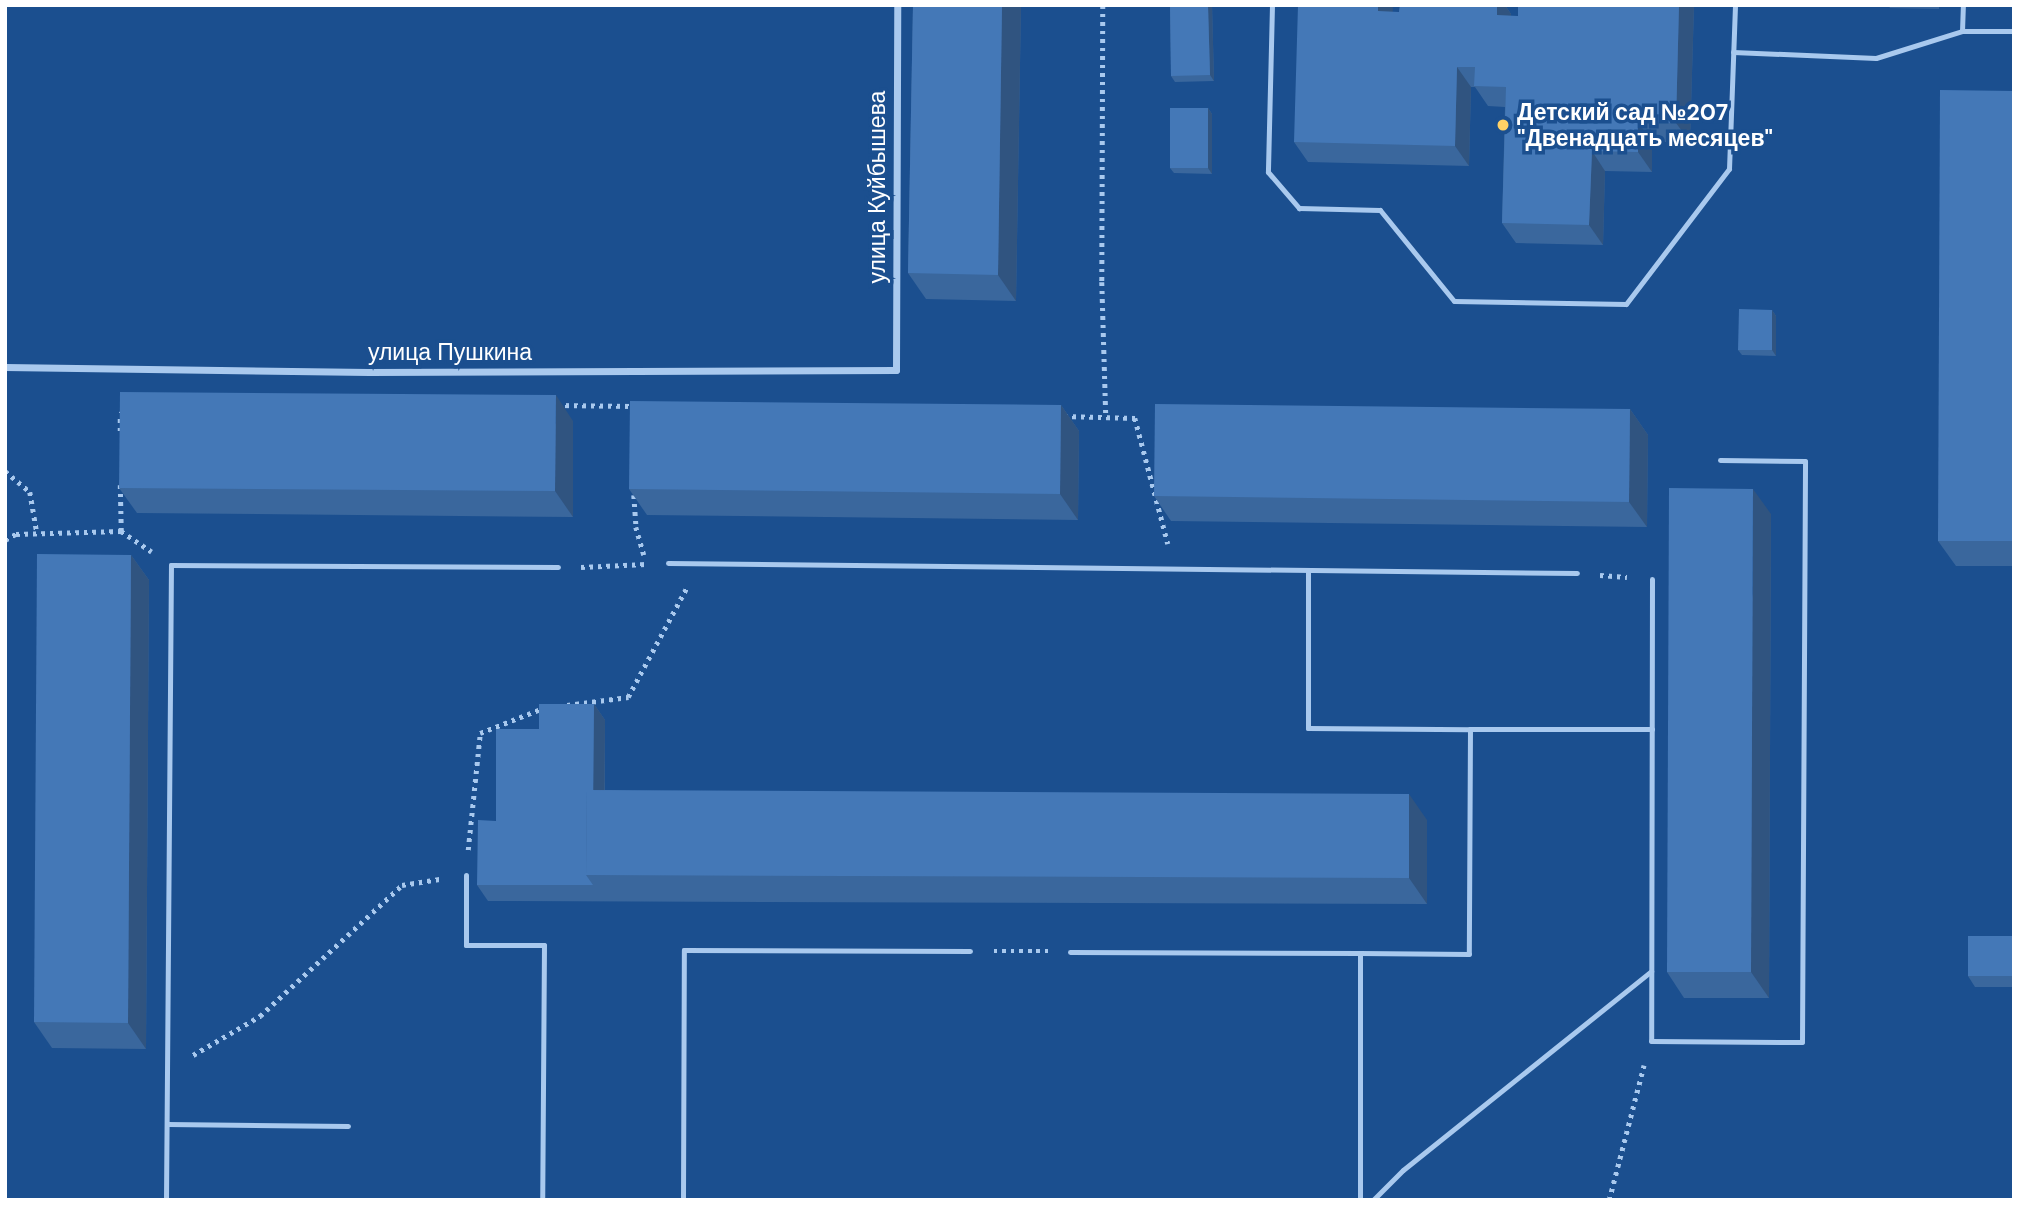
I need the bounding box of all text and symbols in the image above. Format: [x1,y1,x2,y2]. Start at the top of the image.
street label: улица Куйбышева [863,91,891,283]
place label: Детский сад №207 "Двенадцать месяцев" [1517,98,1773,152]
marker: Детский сад №207 "Двенадцать месяцев" [1495,117,1511,133]
street label: улица Пушкина [368,338,532,366]

